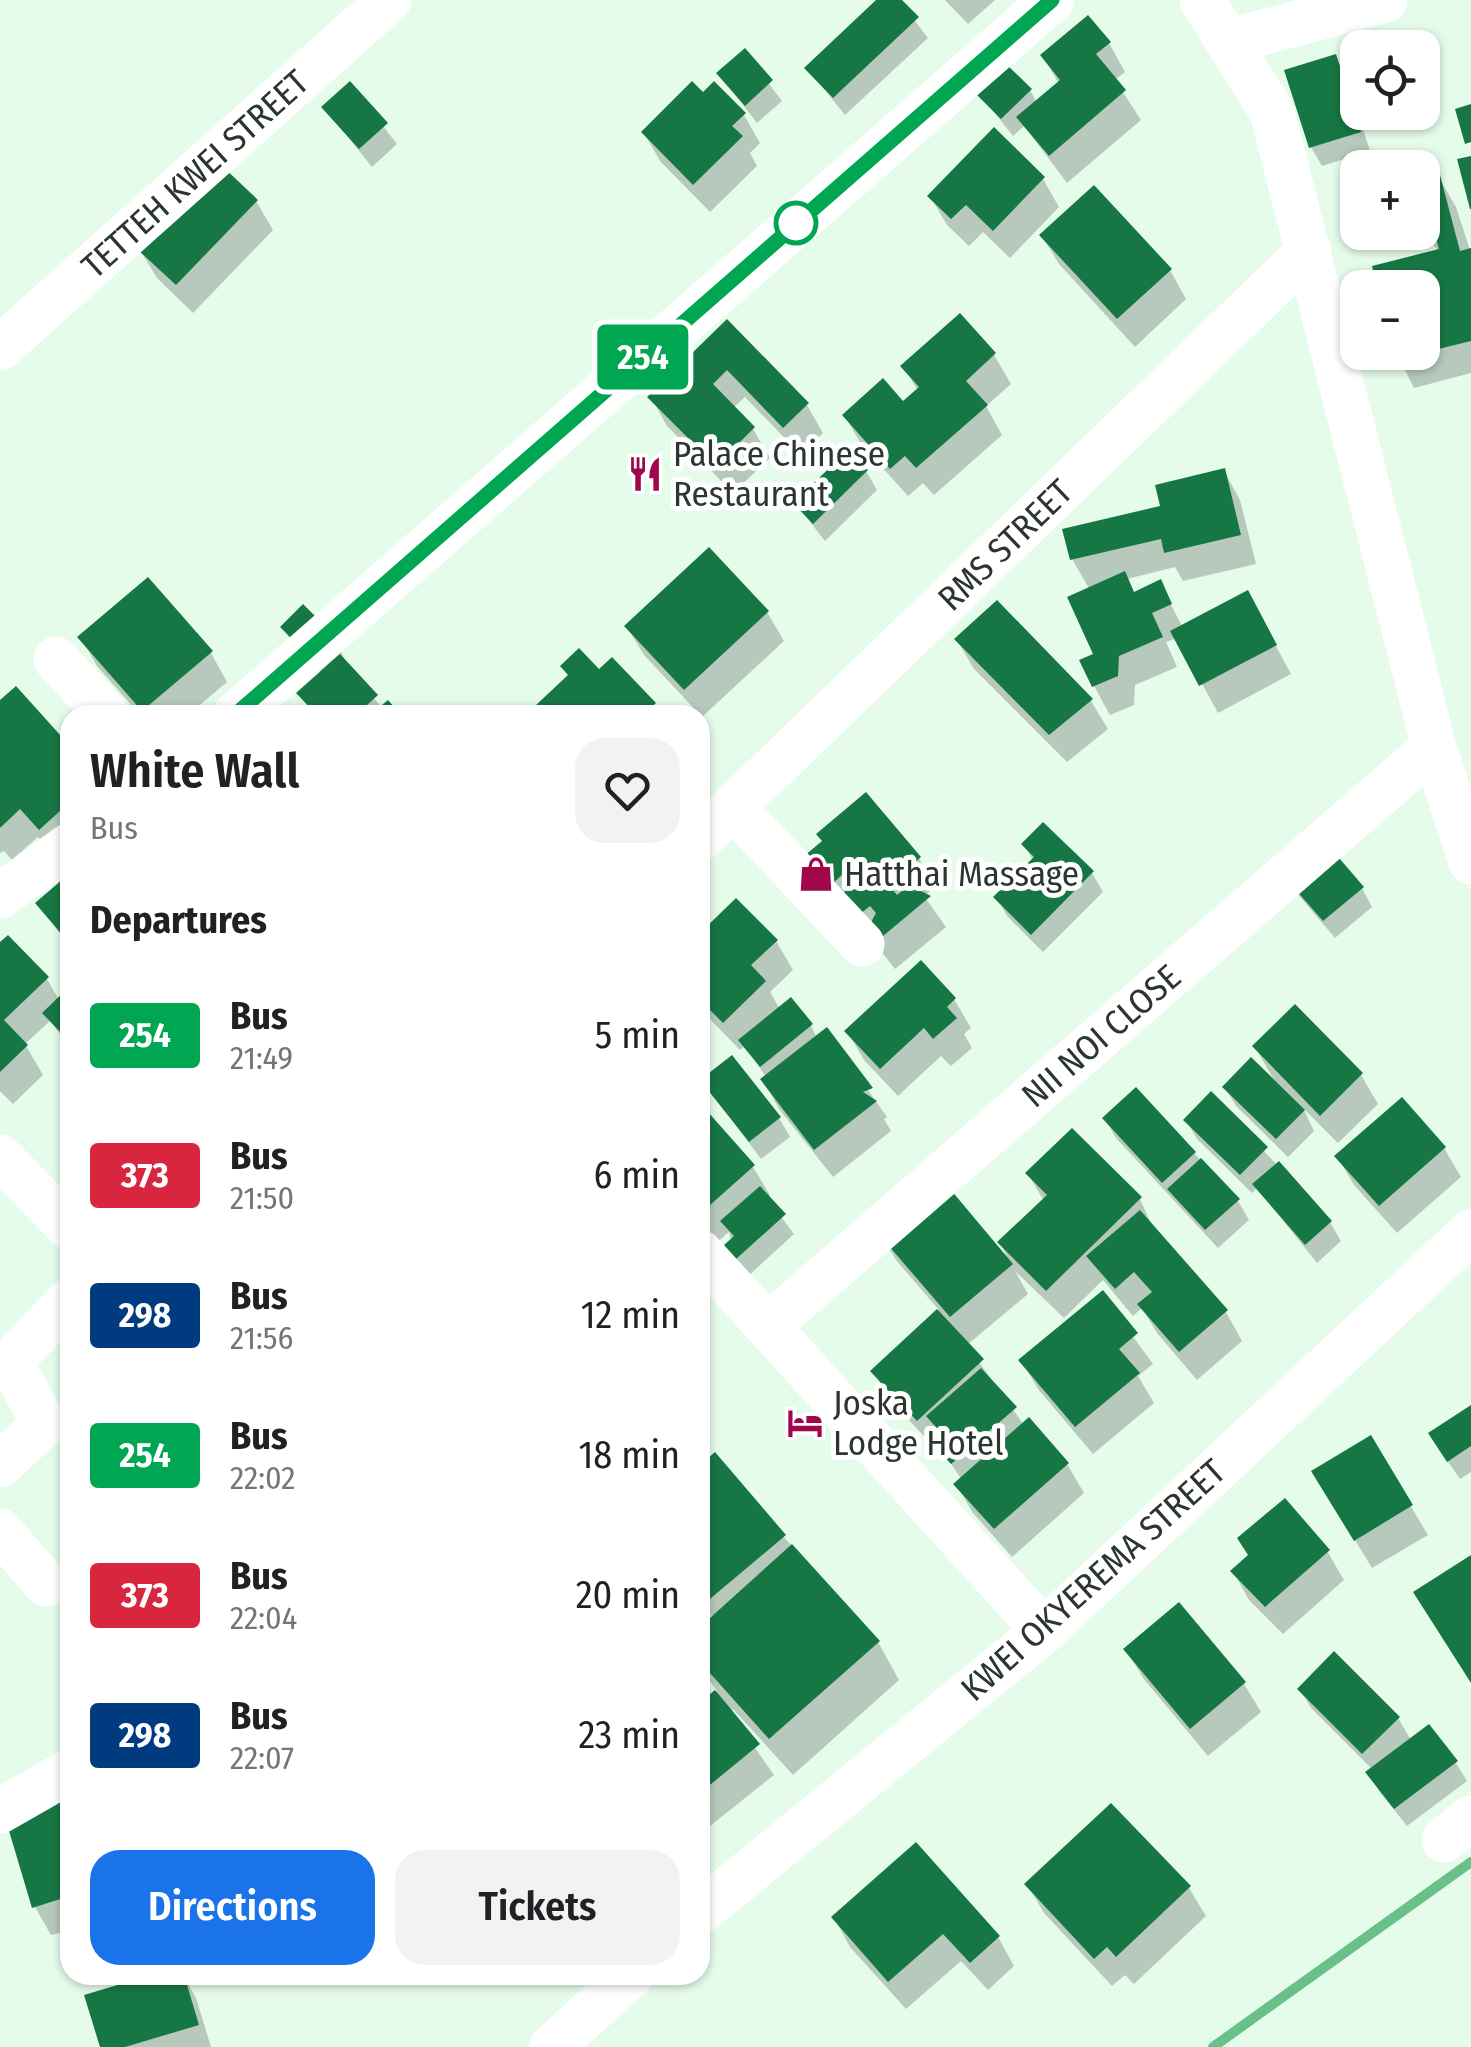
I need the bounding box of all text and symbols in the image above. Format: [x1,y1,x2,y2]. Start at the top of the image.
map controls [1340,30,1440,370]
button: locate [1340,30,1440,130]
street label: TETTEH KWEI STREET [73,61,318,287]
button: + [1340,150,1440,250]
unlabelled marker [775,202,817,244]
button: − [1340,270,1440,370]
line badge: 254 [586,324,700,390]
text: 254 [617,336,669,378]
place label: Palace Chinese Restaurant [673,433,885,515]
restaurant icon: Palace Chinese Restaurant [626,455,664,493]
street label: RMS STREET [929,470,1081,619]
button: heart [575,738,680,843]
text: White Wall [90,742,299,800]
text: Bus [90,809,138,847]
place label: Hatthai Massage [844,853,1079,895]
shop icon: Hatthai Massage [797,855,835,893]
text: Departures [90,897,267,943]
street label: NII NOI CLOSE [1013,956,1189,1116]
text: Bus [230,993,288,1039]
text: 5 min [595,1012,680,1058]
text: 254 [119,1014,171,1056]
text: 21:49 [230,1039,293,1077]
text: Bus [230,1133,288,1179]
text: 6 min [593,1152,680,1198]
text: 373 [121,1154,169,1196]
text: 21:50 [230,1179,294,1217]
text: Bus [230,1273,288,1319]
text: 12 min [581,1292,680,1338]
text: 298 [119,1294,171,1336]
text: 21:56 [230,1319,293,1357]
place label: Joska Lodge Hotel [833,1382,1003,1464]
hotel icon: Joska Lodge Hotel [786,1404,824,1442]
text: Bus [230,1413,288,1459]
text: 18 min [578,1432,680,1478]
text: 254 [119,1434,171,1476]
street label: KWEI OKYEREMA STREET [952,1450,1234,1710]
text: 22:02 [230,1459,295,1497]
text: Bus [230,1553,288,1599]
text: 20 min [576,1572,680,1618]
text: 373 [121,1574,169,1616]
text: 22:04 [230,1599,297,1637]
text: Bus [230,1693,288,1739]
text: 23 min [578,1712,680,1758]
text: 298 [119,1714,171,1756]
text: 22:07 [230,1739,294,1777]
button: Directions [90,1850,375,1965]
button: Tickets [395,1850,680,1965]

